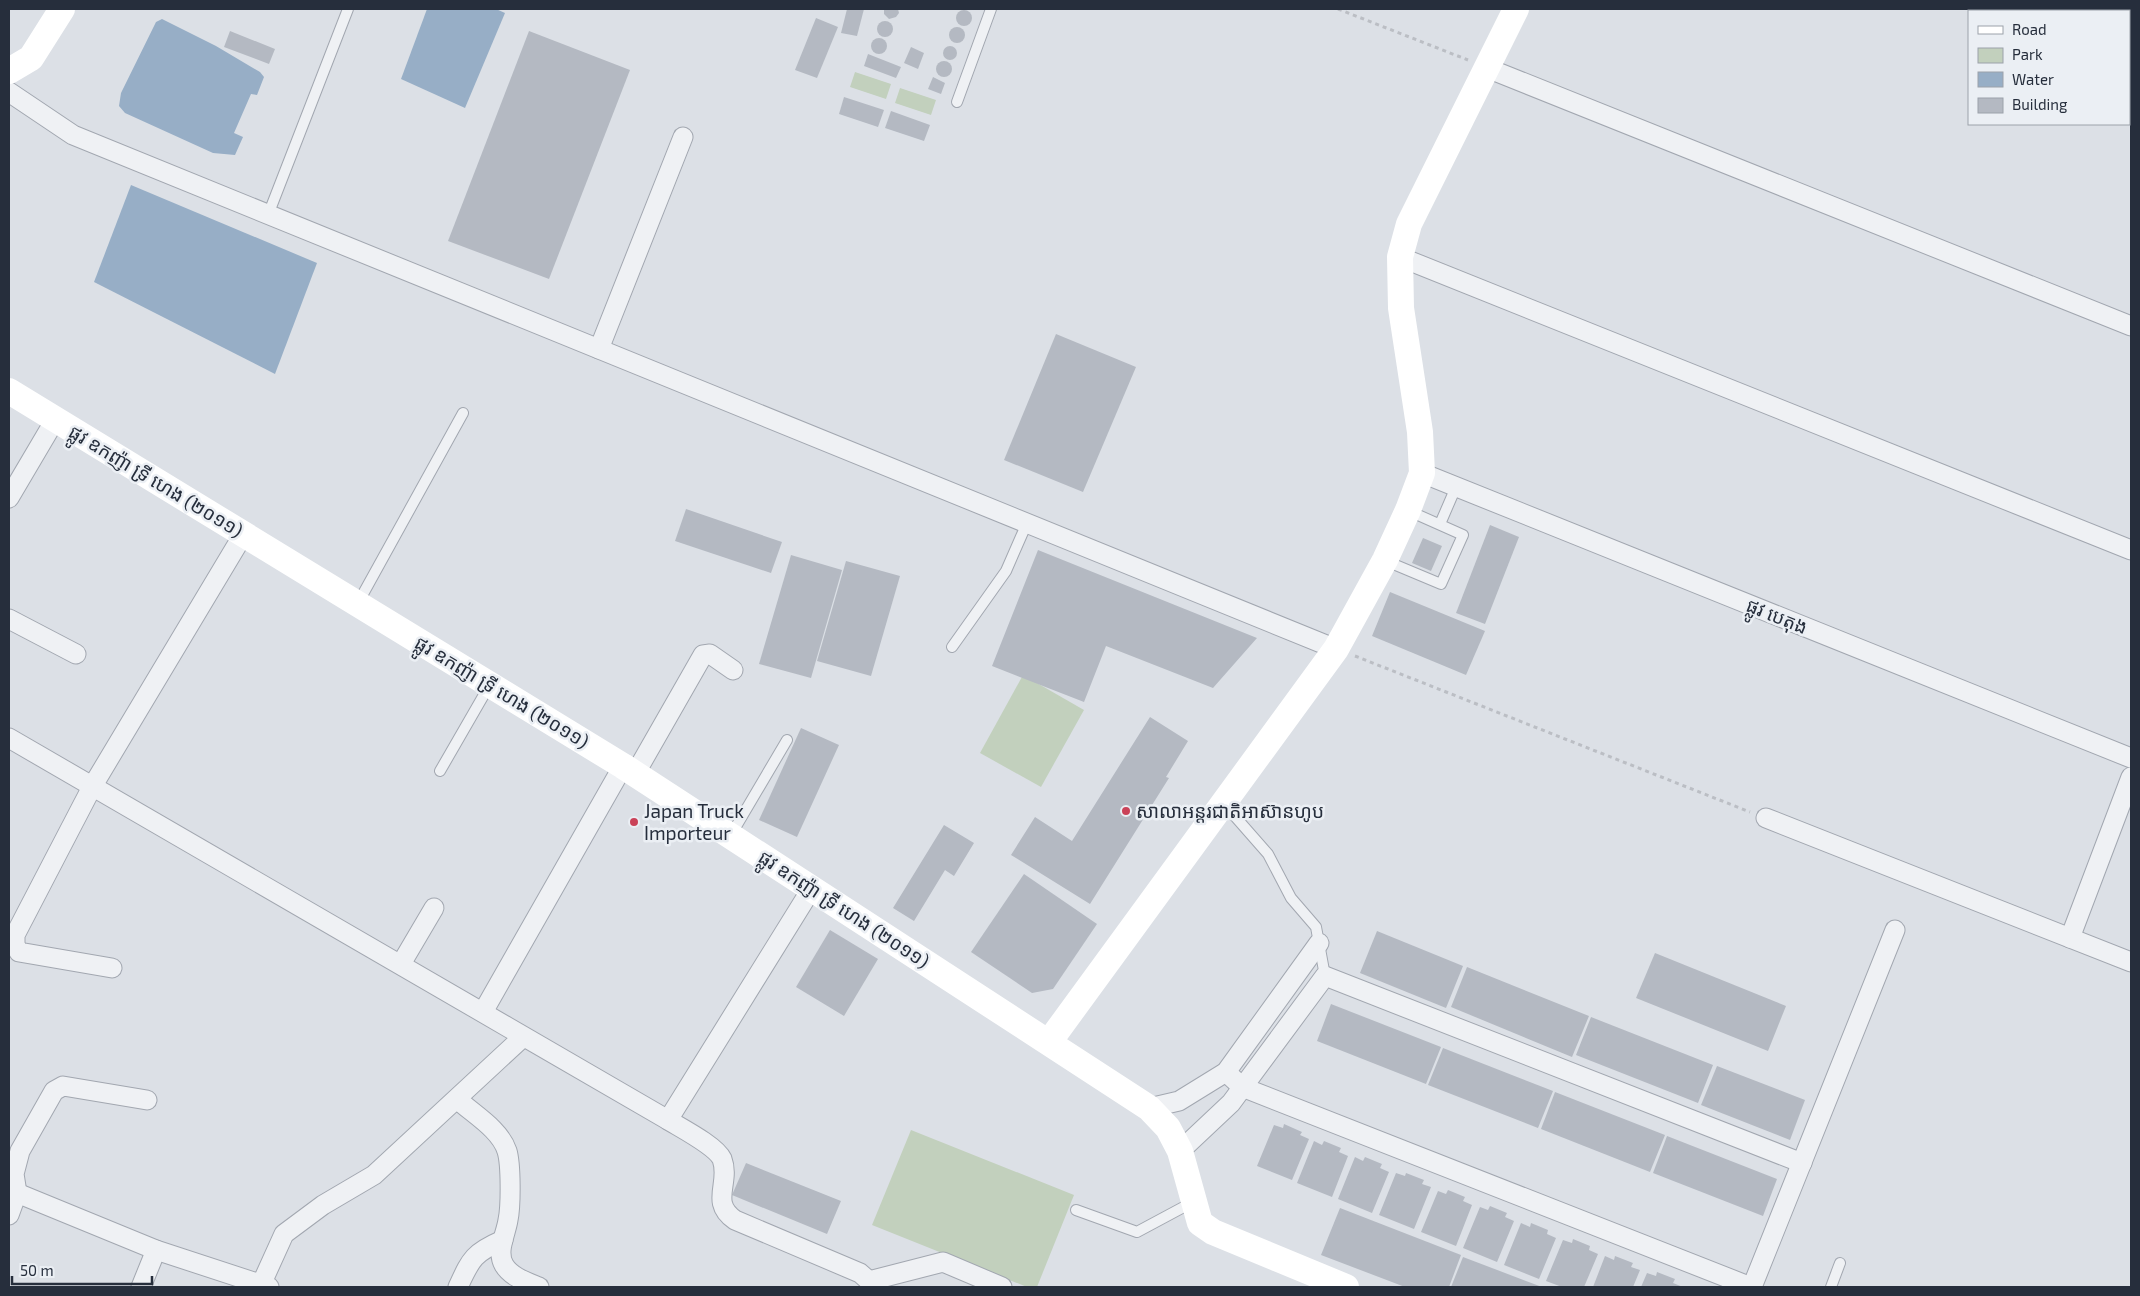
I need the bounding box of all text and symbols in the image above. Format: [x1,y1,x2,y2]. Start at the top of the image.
legend [1968,10,2130,125]
text: Road [2012,20,2047,38]
text: Park [2012,45,2043,63]
text: Water [2012,70,2054,88]
text: Building [2012,95,2068,113]
street label: ផ្លូវ ឧកញ៉ា ទ្រី ហេង (២០១១) [62,419,247,547]
street label: ផ្លូវ បេតុង [1741,593,1811,644]
street label: ផ្លូវ ឧកញ៉ា ទ្រី ហេង (២០១១) [408,630,593,758]
place label: Japan Truck Importeur [644,799,744,844]
place label: សាលាអន្ដរជាតិអាស៊ានហូប [1136,799,1324,823]
marker: សាលាអន្ដរជាតិអាស៊ានហូប [1120,805,1132,817]
marker: Japan Truck Importeur [628,816,640,828]
street label: ផ្លូវ ឧកញ៉ា ទ្រី ហេង (២០១១) [751,845,934,978]
scale bar [12,1254,152,1286]
text: 50 m [20,1261,54,1279]

